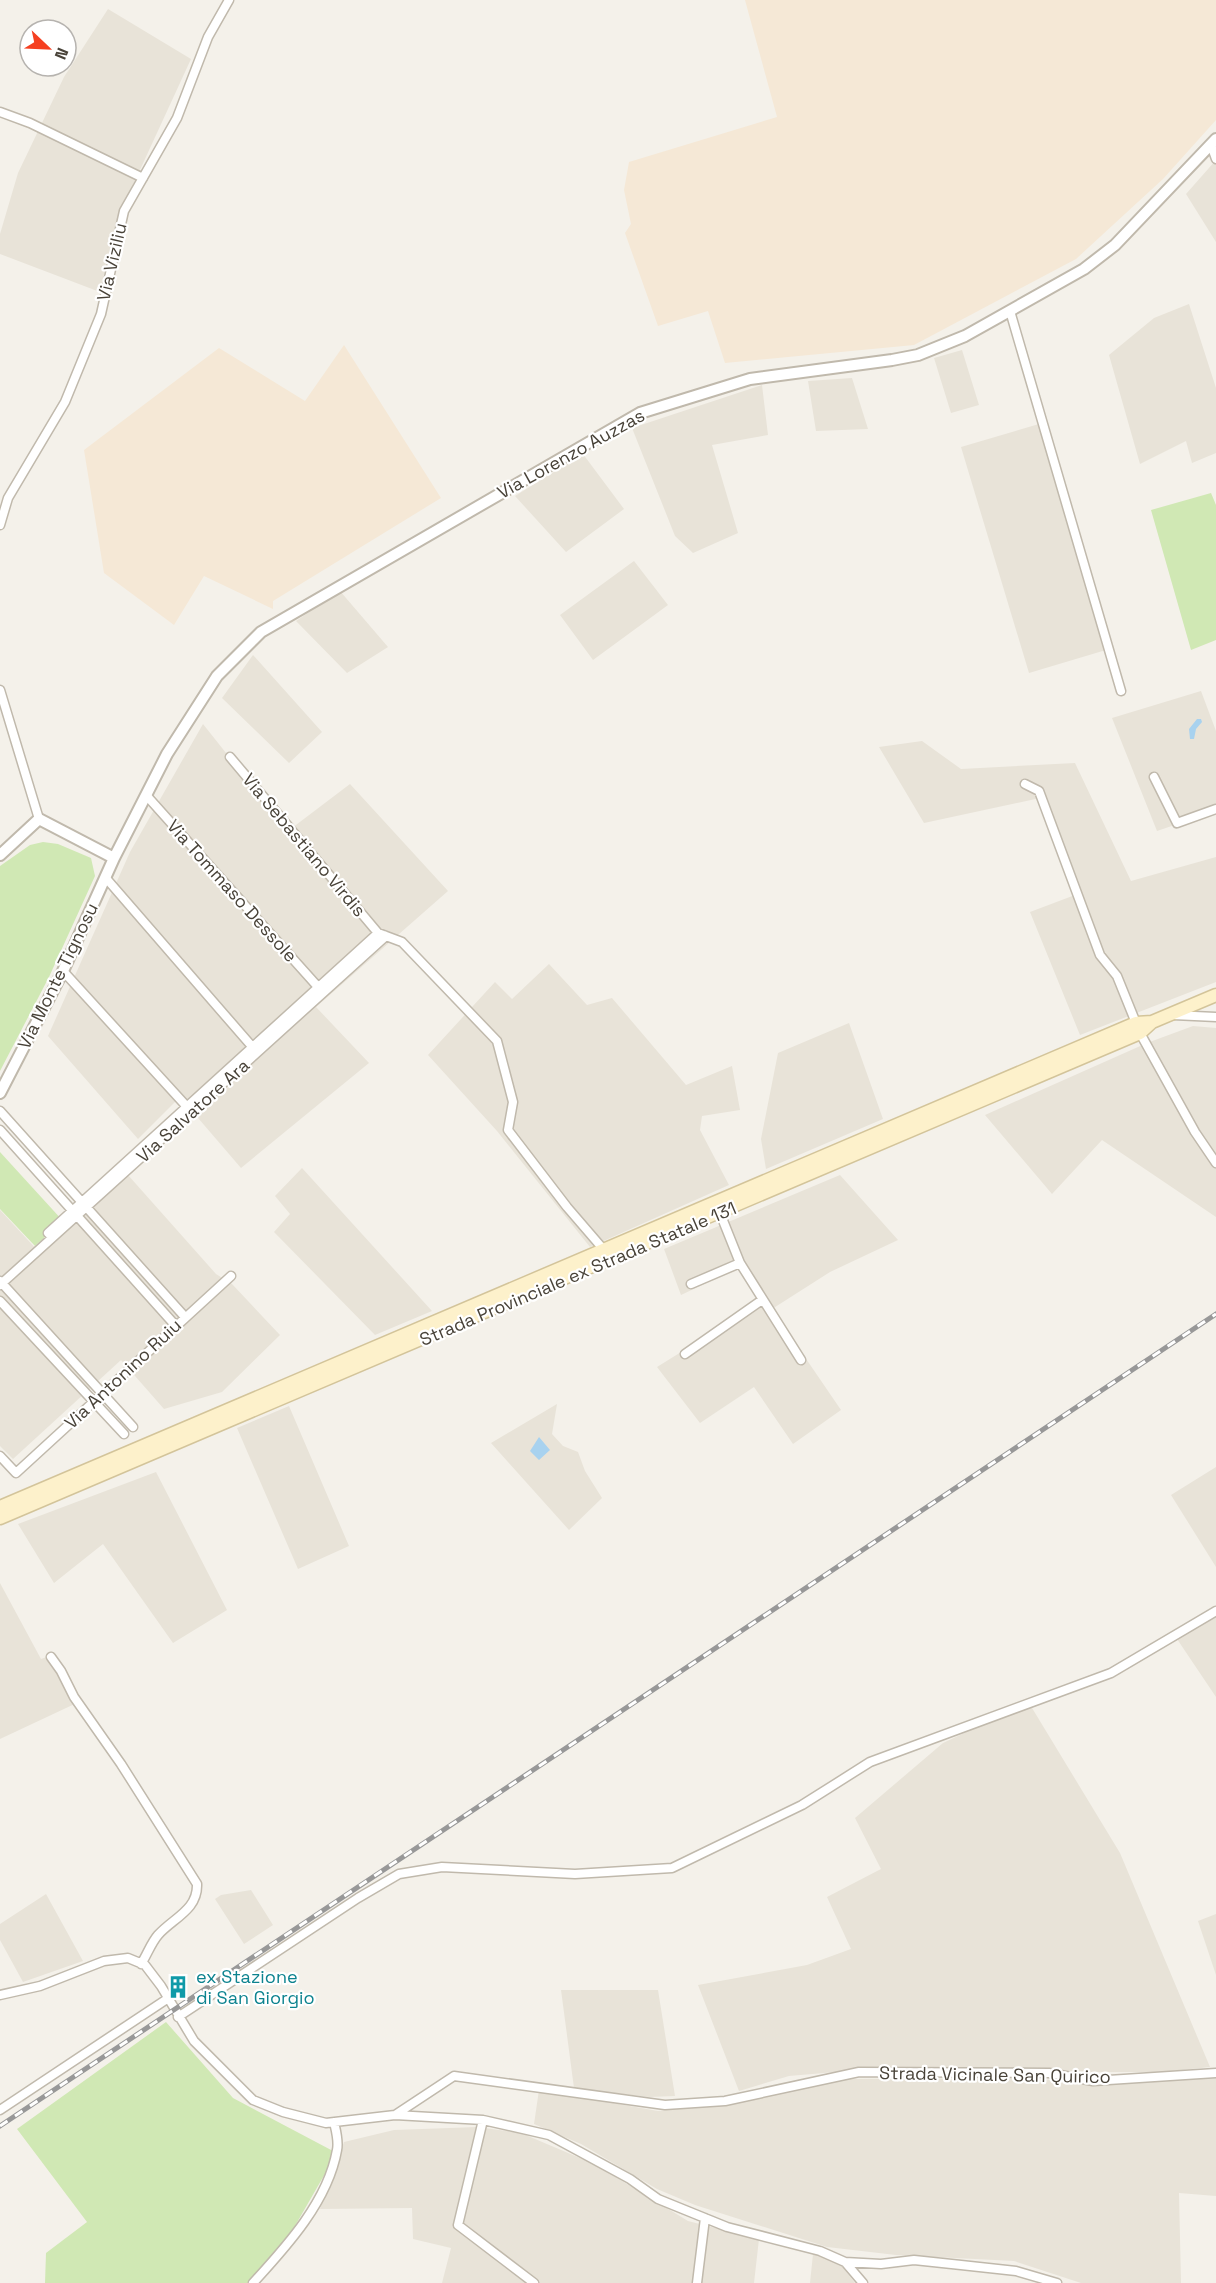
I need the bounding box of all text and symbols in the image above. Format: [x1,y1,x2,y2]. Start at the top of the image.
north arrow [18,18,78,78]
text: N [50,45,73,63]
street label: Via Viziliu [91,221,132,303]
street label: Via Lorenzo Auzzas [493,404,648,504]
street label: Via Sebastiano Virdis [238,768,371,921]
street label: Via Tommaso Dessole [162,815,303,967]
street label: Via Monte Tignosu [12,899,103,1053]
street label: Via Salvatore Ara [131,1054,254,1167]
street label: Strada Provinciale ex Strada Statale 131 [416,1196,740,1351]
street label: Via Antonino Ruiu [59,1314,186,1434]
place label: ex Stazione di San Giorgio [196,1965,315,2009]
building icon: ex Stazione di San Giorgio [165,1974,191,2000]
street label: Strada Vicinale San Quirico [879,2061,1111,2088]

